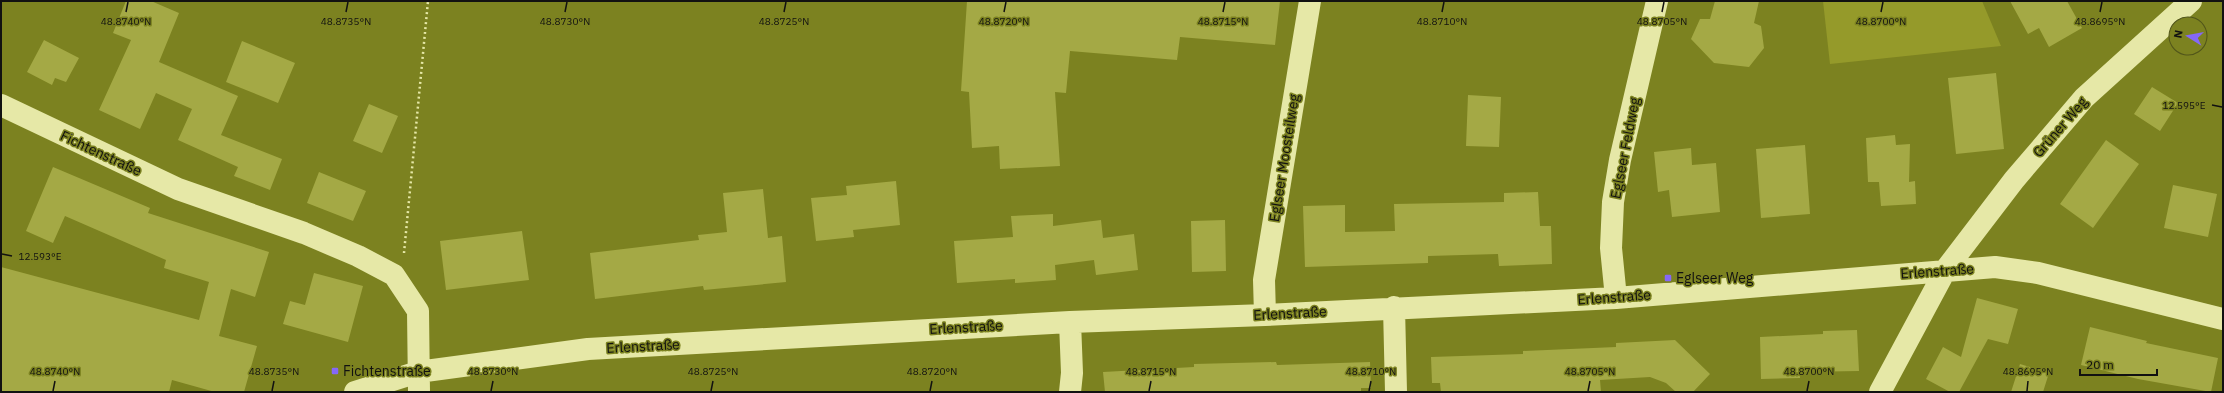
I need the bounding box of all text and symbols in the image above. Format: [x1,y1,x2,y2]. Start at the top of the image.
text: 48.8740°N [101,15,151,28]
text: 48.8735°N [321,15,371,28]
text: 48.8730°N [540,15,590,28]
text: 48.8725°N [759,15,809,28]
text: 48.8720°N [979,15,1029,28]
text: 48.8715°N [1198,15,1248,28]
text: 48.8710°N [1417,15,1467,28]
text: 48.8705°N [1637,15,1687,28]
text: 48.8700°N [1856,15,1906,28]
text: 48.8695°N [2075,15,2125,28]
north arrow [2168,16,2208,56]
text: N [2171,29,2186,39]
street label: Eglseer Moosteilweg [1265,92,1303,223]
street label: Grüner Weg [2029,93,2092,161]
street label: Eglseer Feldweg [1606,95,1644,200]
text: 12.595°E [2162,99,2206,112]
street label: Fichtenstraße [57,126,145,180]
text: 12.593°E [18,250,62,263]
street label: Erlenstraße [1900,259,1975,283]
place label: Eglseer Weg [1676,269,1754,287]
marker: Eglseer Weg [1663,273,1673,283]
street label: Erlenstraße [1577,285,1652,309]
street label: Erlenstraße [1253,302,1328,324]
street label: Erlenstraße [929,316,1004,338]
street label: Erlenstraße [606,335,681,357]
scale bar [2080,351,2157,377]
text: 20 m [2086,357,2114,372]
place label: Fichtenstraße [343,362,431,380]
text: 48.8740°N [30,365,80,378]
text: 48.8735°N [249,365,299,378]
text: 48.8730°N [468,365,518,378]
text: 48.8725°N [688,365,738,378]
text: 48.8720°N [907,365,957,378]
text: 48.8715°N [1126,365,1176,378]
text: 48.8710°N [1346,365,1396,378]
text: 48.8705°N [1565,365,1615,378]
text: 48.8700°N [1784,365,1834,378]
text: 48.8695°N [2003,365,2053,378]
marker: Fichtenstraße [330,366,340,376]

